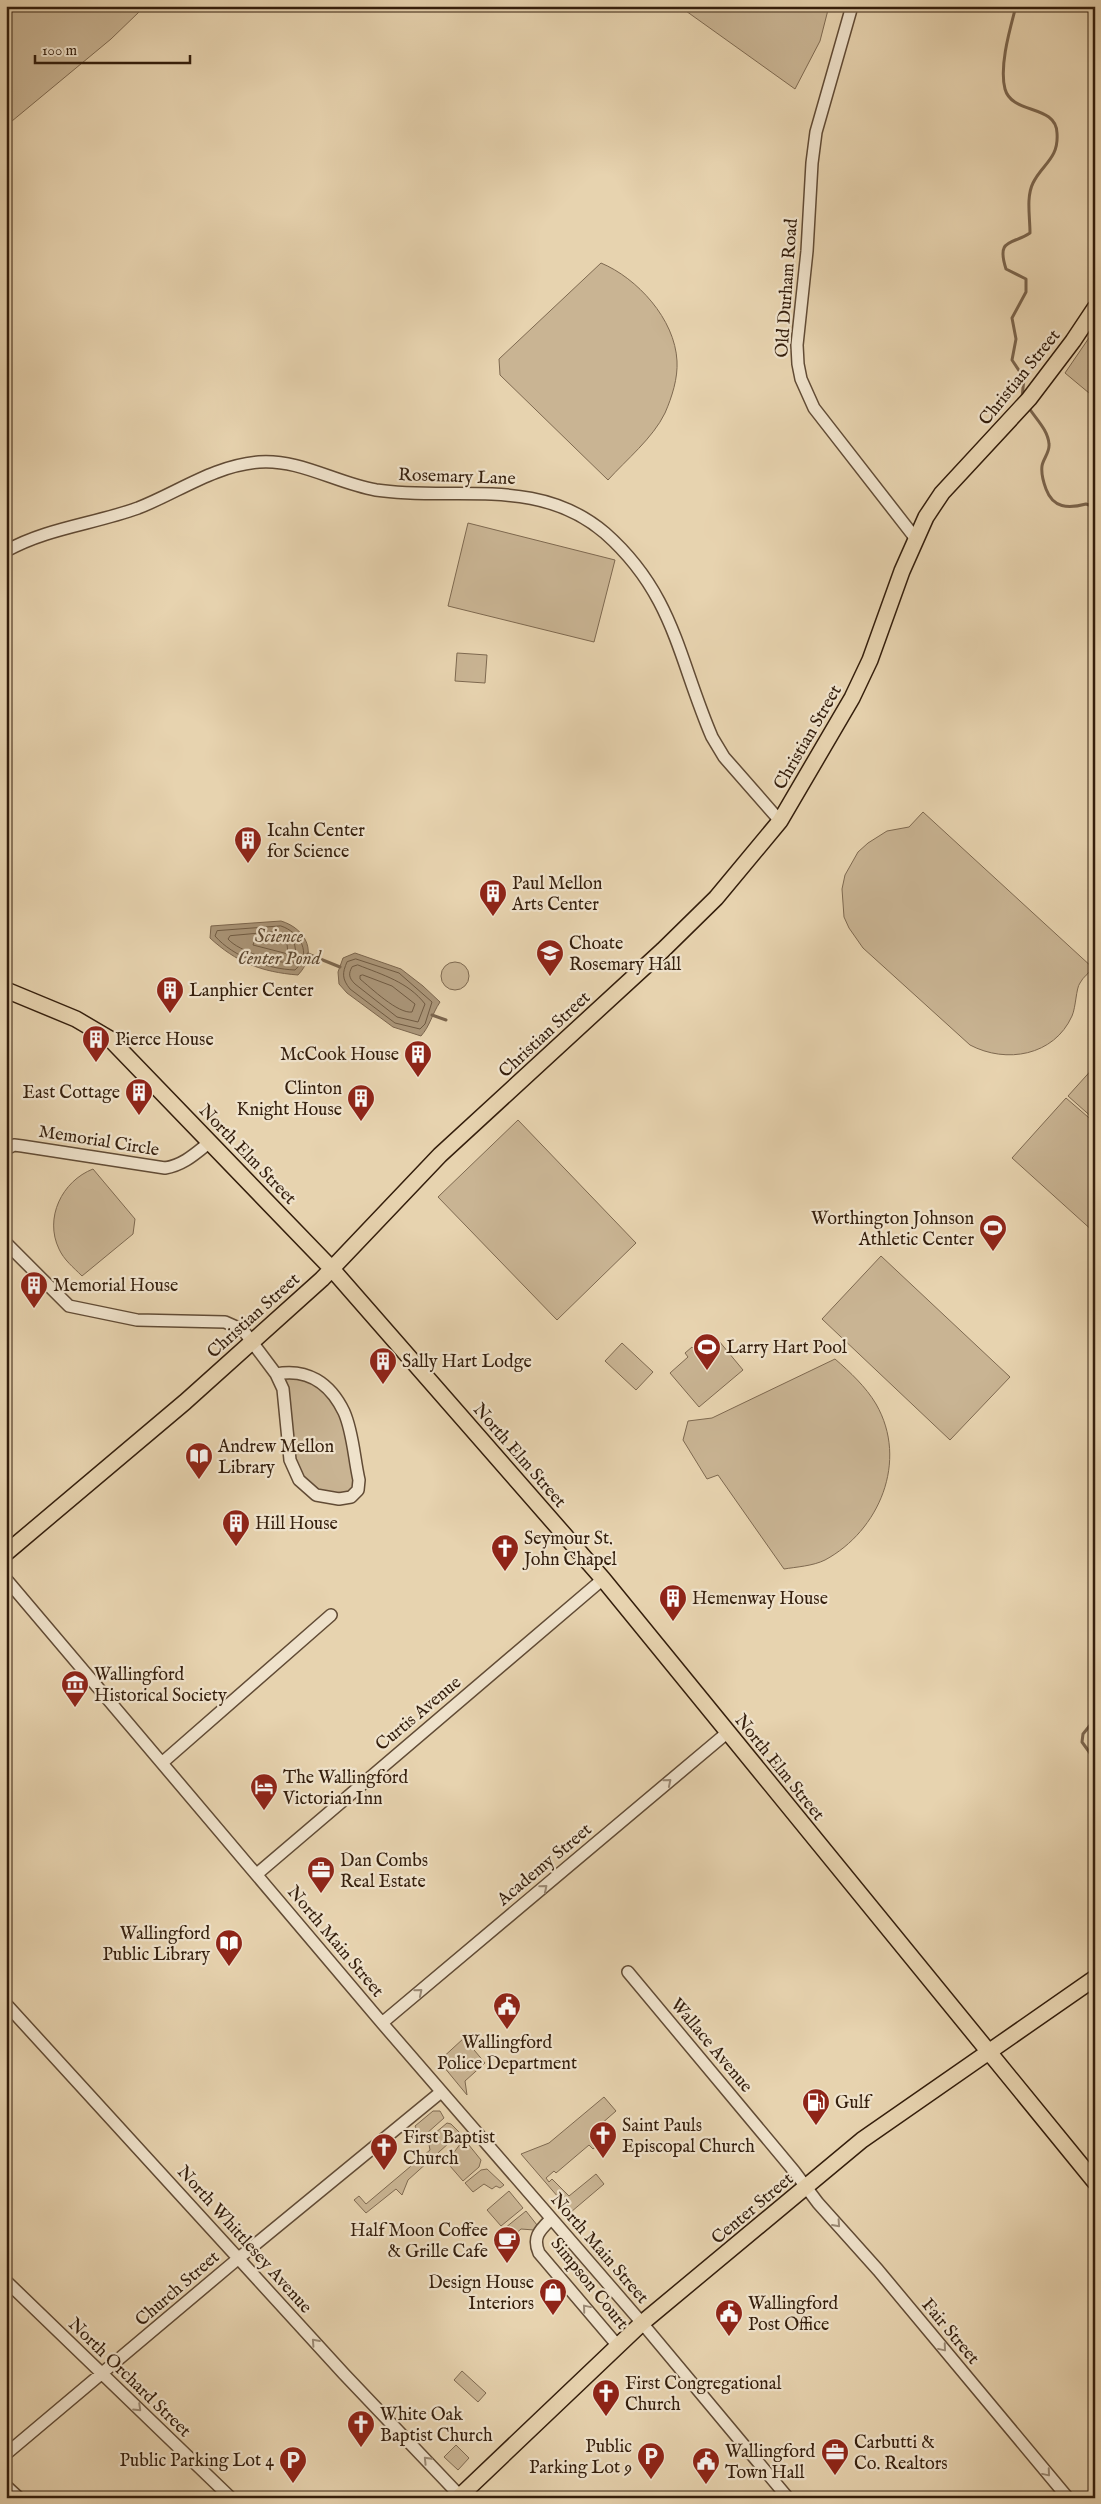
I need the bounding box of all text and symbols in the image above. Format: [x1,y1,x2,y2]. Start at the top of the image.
scale bar [35,32,190,64]
text: 100 m [42,41,78,60]
street label: Old Durham Road [771,217,804,358]
street label: Christian Street [974,325,1066,431]
street label: Rosemary Lane [398,464,516,491]
street label: Christian Street [769,681,848,794]
place label: Icahn Center for Science [267,820,365,864]
building icon: Icahn Center for Science [233,825,263,864]
place label: Paul Mellon Arts Center [511,873,603,917]
building icon: Paul Mellon Arts Center [478,878,508,917]
water label: Science Center Pond [237,925,322,971]
place label: Choate Rosemary Hall [569,933,681,977]
school or university icon: Choate Rosemary Hall [535,938,565,977]
building icon: Lanphier Center [155,975,185,1014]
place label: Lanphier Center [189,980,314,1003]
street label: Christian Street [494,987,596,1083]
building icon: Pierce House [81,1024,111,1063]
place label: Pierce House [115,1029,214,1052]
building icon: McCook House [403,1039,433,1078]
place label: McCook House [280,1044,399,1067]
building icon: East Cottage [124,1077,154,1116]
place label: Clinton Knight House [236,1078,342,1122]
place label: East Cottage [23,1082,120,1105]
building icon: Clinton Knight House [346,1083,376,1122]
street label: North Elm Street [193,1100,301,1210]
street label: Memorial Circle [37,1121,161,1162]
place label: Worthington Johnson Athletic Center [811,1208,974,1252]
sports icon: Worthington Johnson Athletic Center [978,1213,1008,1252]
street label: Christian Street [203,1268,305,1364]
building icon: Memorial House [19,1270,49,1309]
place label: Memorial House [53,1275,178,1298]
sports icon: Larry Hart Pool [692,1332,722,1371]
place label: Larry Hart Pool [726,1337,847,1360]
building icon: Sally Hart Lodge [368,1346,398,1385]
place label: Sally Hart Lodge [402,1351,532,1374]
street label: North Elm Street [467,1399,571,1513]
place label: Andrew Mellon Library [217,1436,334,1480]
library icon: Andrew Mellon Library [184,1441,214,1480]
building icon: Hill House [221,1508,251,1547]
place label: Hill House [255,1513,338,1536]
place label: Seymour St. John Chapel [522,1528,617,1572]
church icon: Seymour St. John Chapel [490,1533,520,1572]
building icon: Hemenway House [658,1583,688,1622]
place label: Hemenway House [692,1588,828,1611]
place label: Wallingford Historical Society [94,1664,227,1708]
museum icon: Wallingford Historical Society [60,1669,90,1708]
street label: Curtis Avenue [371,1672,467,1757]
street label: North Elm Street [729,1710,829,1826]
place label: The Wallingford Victorian Inn [282,1767,408,1811]
hotel icon: The Wallingford Victorian Inn [249,1772,279,1811]
one-way arrow [662,1779,671,1788]
street label: Academy Street [492,1819,597,1912]
place label: Dan Combs Real Estate [340,1850,428,1894]
office icon: Dan Combs Real Estate [306,1855,336,1894]
street label: North Main Street [281,1881,388,2003]
one-way arrow [538,1885,547,1893]
place label: Wallingford Public Library [102,1923,210,1967]
library icon: Wallingford Public Library [214,1928,244,1967]
one-way arrow [413,1989,422,1997]
public building icon: Wallingford Police Department [492,1991,522,2030]
street label: Wallace Avenue [665,1994,757,2098]
place label: Wallingford Police Department [437,2032,577,2076]
fuel station icon: Gulf [801,2087,831,2126]
place label: Gulf [835,2092,874,2115]
place label: Saint Pauls Episcopal Church [622,2115,755,2159]
church icon: Saint Pauls Episcopal Church [588,2120,618,2159]
place label: First Baptist Church [403,2127,495,2171]
church icon: First Baptist Church [369,2132,399,2171]
street label: North Whittlesey Avenue [171,2161,316,2319]
street label: Center Street [707,2168,799,2250]
street label: North Main Street [545,2189,653,2309]
one-way arrow [831,2219,840,2228]
place label: Half Moon Coffee & Grille Cafe [350,2220,488,2264]
cafe icon: Half Moon Coffee & Grille Cafe [492,2225,522,2264]
street label: Simpson Court [545,2233,633,2335]
street label: Church Street [131,2246,225,2332]
place label: Design House Interiors [428,2272,534,2316]
shop icon: Design House Interiors [538,2277,568,2316]
place label: Wallingford Post Office [748,2293,839,2337]
street label: Fair Street [916,2294,984,2370]
public building icon: Wallingford Post Office [714,2298,744,2337]
one-way arrow [583,2305,592,2314]
street label: North Orchard Street [63,2313,195,2443]
one-way arrow [312,2338,321,2347]
one-way arrow [937,2342,945,2351]
place label: First Congregational Church [625,2373,781,2417]
church icon: First Congregational Church [591,2378,621,2417]
one-way arrow [132,2402,141,2411]
place label: White Oak Baptist Church [380,2404,493,2448]
church icon: White Oak Baptist Church [346,2409,376,2448]
place label: Carbutti & Co. Realtors [854,2432,948,2476]
place label: Public Parking Lot 9 [529,2436,632,2480]
office icon: Carbutti & Co. Realtors [820,2437,850,2476]
parking icon: Public Parking Lot 9 [636,2441,666,2480]
place label: Wallingford Town Hall [725,2441,816,2485]
parking icon: Public Parking Lot 4 [278,2445,308,2484]
public building icon: Wallingford Town Hall [691,2446,721,2485]
place label: Public Parking Lot 4 [119,2450,274,2473]
one-way arrow [424,2457,433,2466]
one-way arrow [1041,2467,1050,2476]

